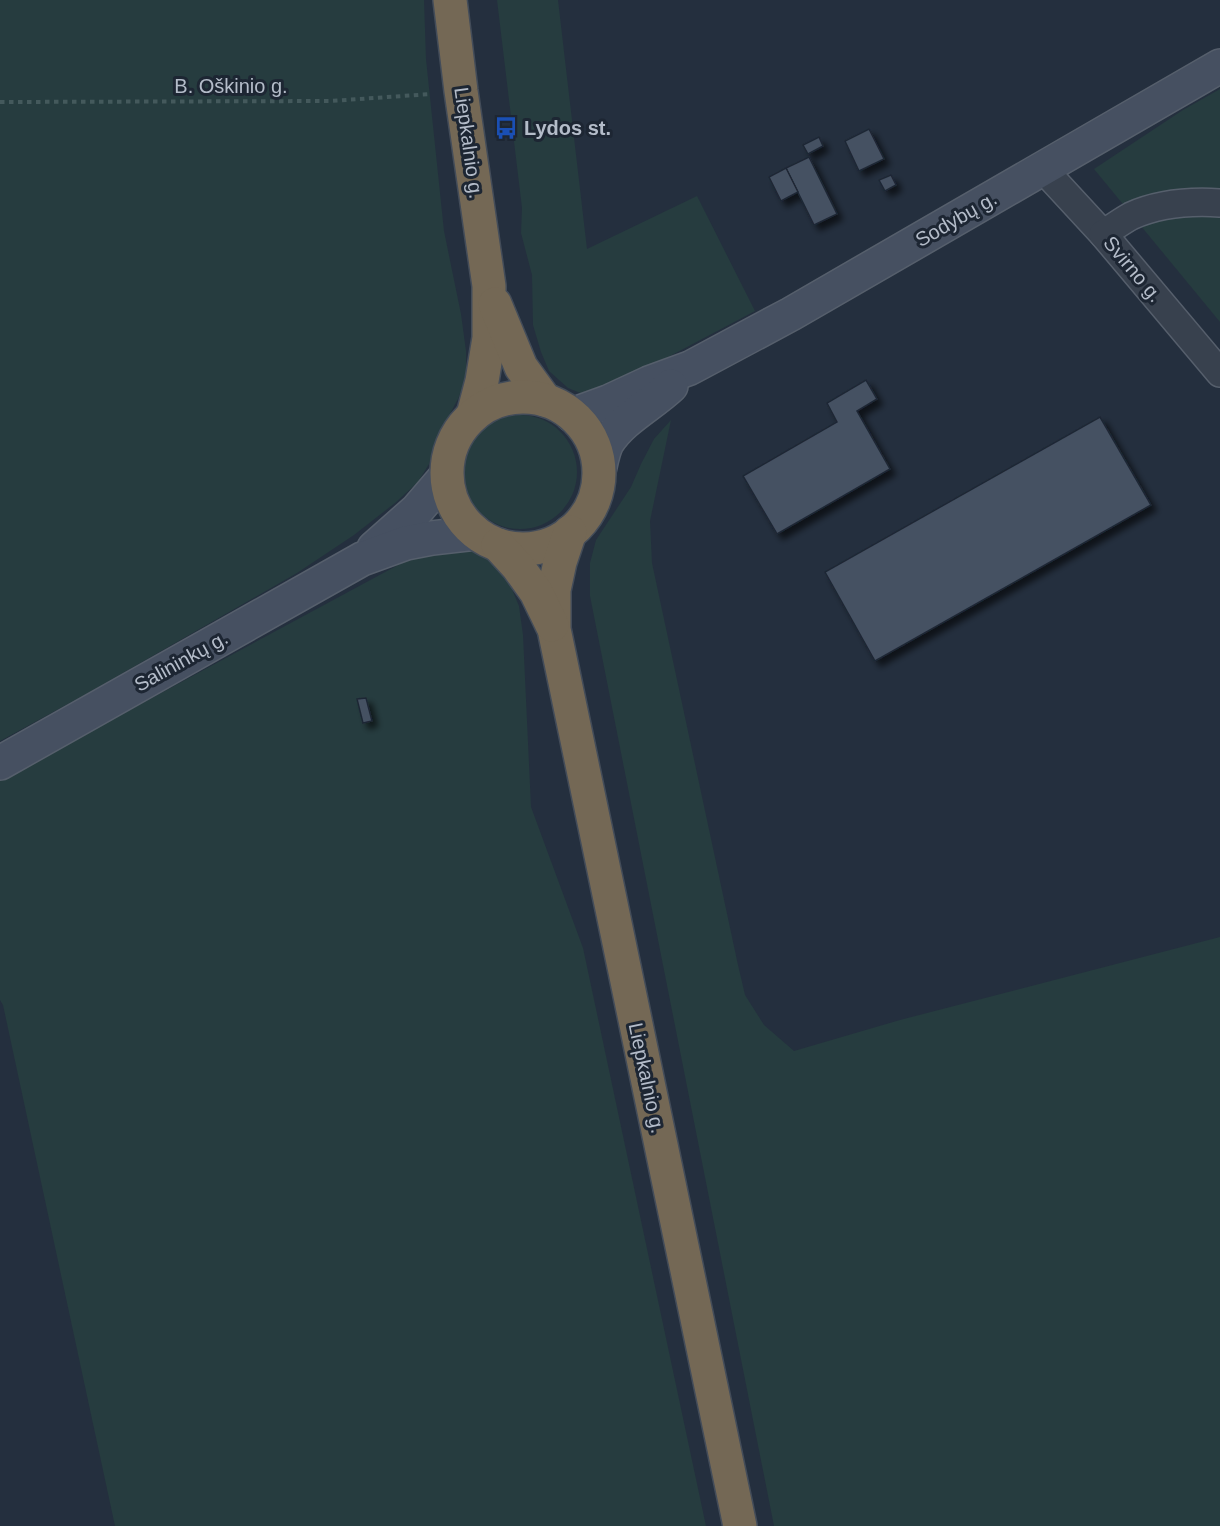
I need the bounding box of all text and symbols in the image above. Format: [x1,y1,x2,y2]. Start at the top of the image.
street label: B. Oškinio g. [174,75,288,97]
street label: Liepkalnio g. [450,86,488,200]
bus stop icon: Lydos st. [493,115,519,141]
place label: Lydos st. [524,117,611,139]
street label: Sodybų g. [911,187,1001,251]
street label: Svirno g. [1099,232,1167,306]
street label: Salininkų g. [130,626,232,696]
street label: Liepkalnio g. [625,1021,669,1135]

